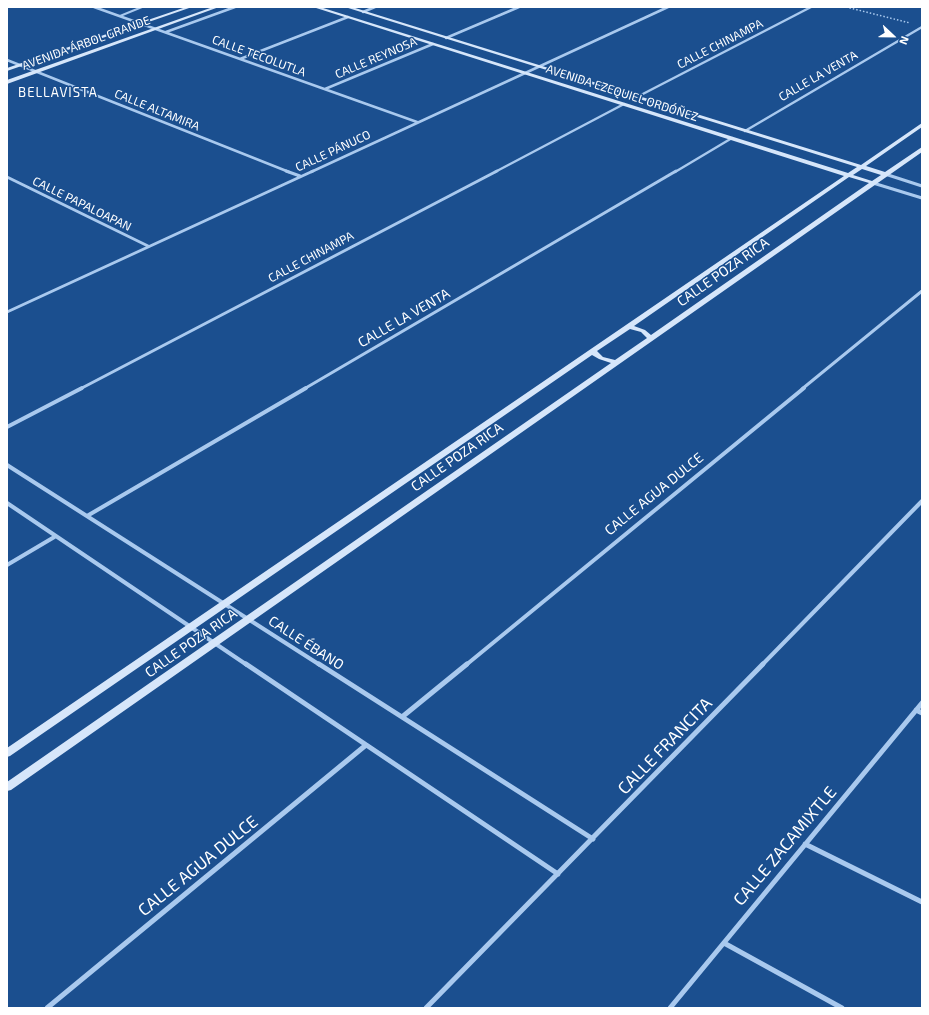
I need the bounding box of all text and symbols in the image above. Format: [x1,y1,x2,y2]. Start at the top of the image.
street label: AVENIDA ÁRBOL GRANDE [20,13,152,73]
street label: CALLE CHINAMPA [675,16,765,72]
north arrow [873,16,913,56]
street label: CALLE TECOLUTLA [210,32,308,80]
street label: CALLE REYNOSA [333,34,419,82]
text: N [897,35,912,47]
street label: CALLE LA VENTA [776,48,860,104]
street label: AVENIDA EZEQUIEL ORDÓÑEZ [544,62,700,124]
district label: BELLAVISTA [18,85,98,101]
street label: CALLE ALTAMIRA [112,86,202,134]
street label: CALLE PÁNUCO [293,127,373,175]
street label: CALLE PAPALOAPAN [30,174,134,234]
street label: CALLE CHINAMPA [266,228,356,286]
street label: CALLE POZA RICA [674,234,772,310]
street label: CALLE LA VENTA [355,285,453,351]
street label: CALLE POZA RICA [408,419,506,495]
street label: CALLE AGUA DULCE [601,449,707,539]
street label: CALLE POZA RICA [142,605,240,681]
street label: CALLE ÉBANO [265,612,347,674]
street label: CALLE FRANCITA [614,693,716,799]
street label: CALLE ZACAMIXTLE [729,782,841,910]
street label: CALLE AGUA DULCE [134,811,262,921]

